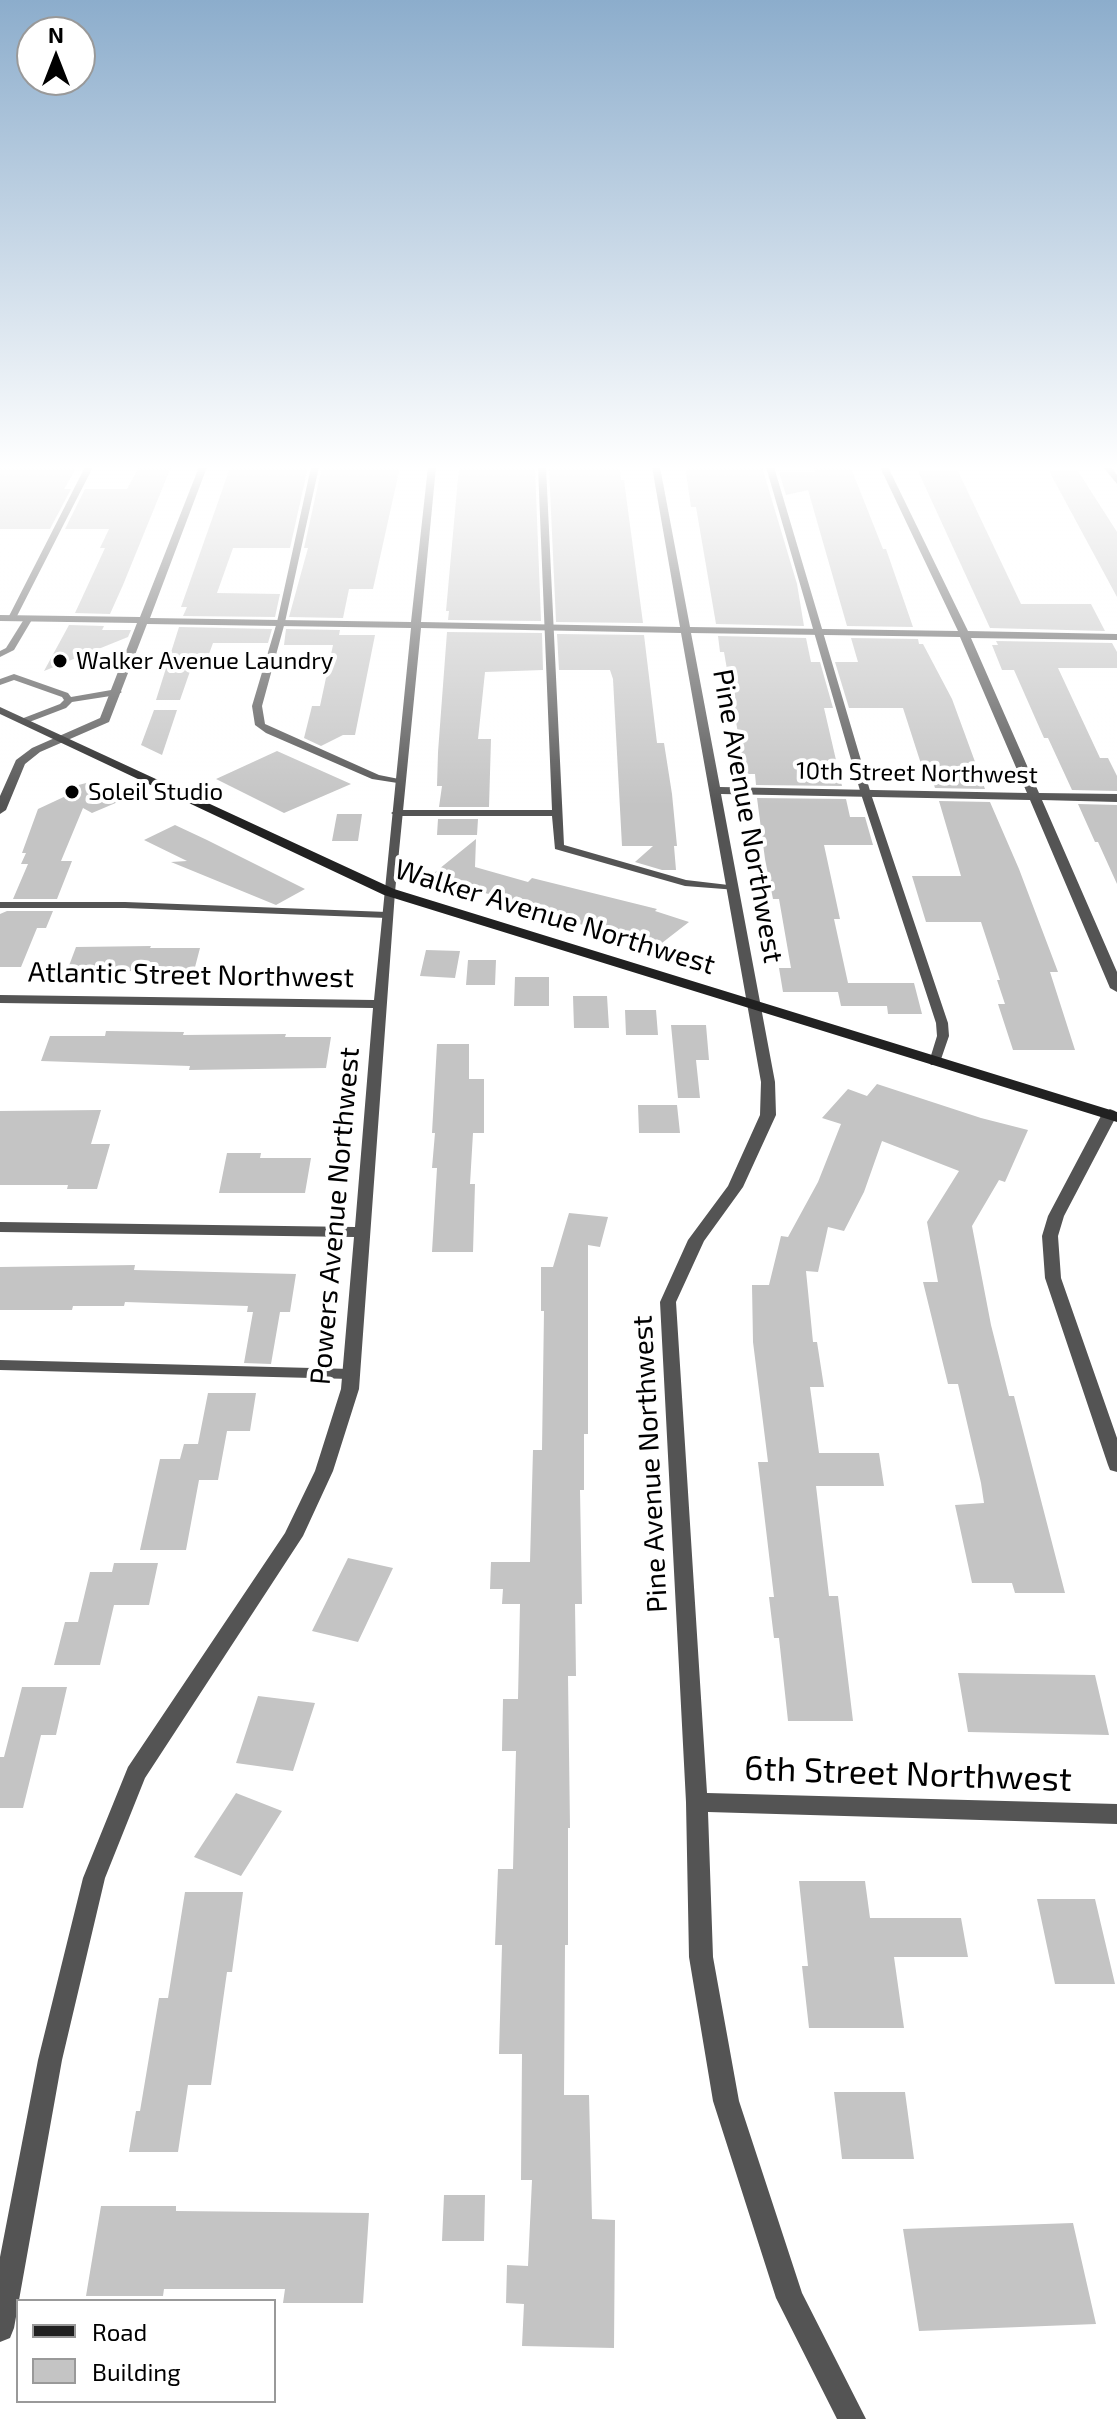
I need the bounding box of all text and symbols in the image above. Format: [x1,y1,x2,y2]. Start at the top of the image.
north arrow [16,16,96,96]
text: N [48,21,64,47]
place label: Walker Avenue Laundry [76,647,333,675]
marker: Walker Avenue Laundry [51,652,69,670]
street label: Pine Avenue Northwest [706,666,790,966]
street label: 10th Street Northwest [796,756,1038,790]
place label: Soleil Studio [88,778,223,806]
marker: Soleil Studio [63,783,81,801]
street label: Walker Avenue Northwest [391,852,719,982]
street label: Atlantic Street Northwest [28,955,354,995]
street label: Powers Avenue Northwest [304,1046,366,1386]
street label: Pine Avenue Northwest [625,1314,675,1614]
street label: 6th Street Northwest [743,1748,1073,1800]
legend [16,2299,276,2403]
text: Road [92,2317,147,2346]
text: Building [92,2357,181,2386]

